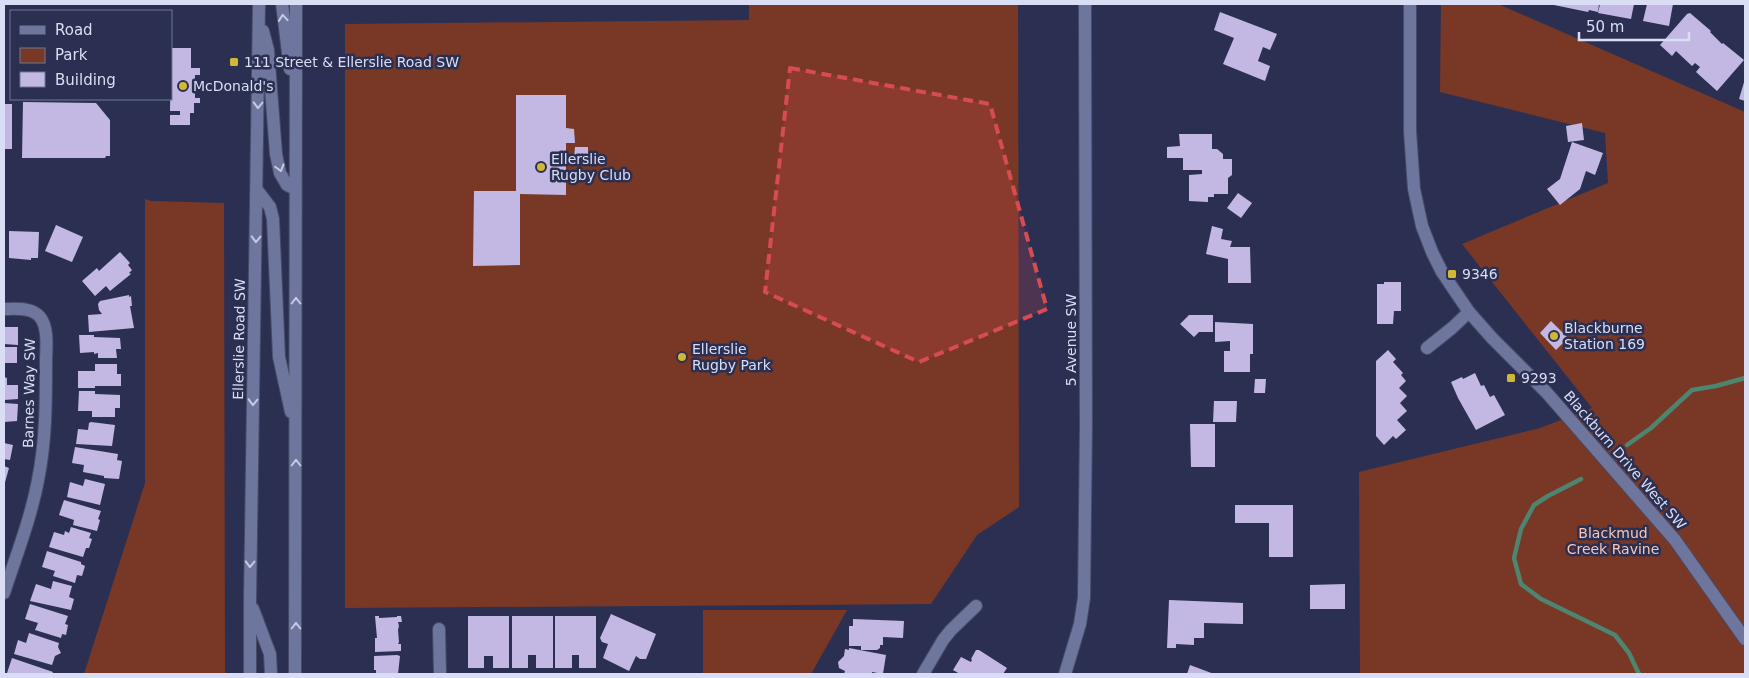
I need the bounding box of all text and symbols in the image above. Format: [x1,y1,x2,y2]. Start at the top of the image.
legend [10,10,172,100]
scale bar [1579,10,1689,42]
one-way arrow [278,14,289,22]
text: 50 m [1586,18,1624,36]
text: Road [55,21,93,39]
text: Park [55,46,88,64]
place label: 111 Street & Ellerslie Road SW [244,54,459,70]
marker: 111 Street & Ellerslie Road SW [228,56,240,68]
text: Building [55,71,116,89]
place label: McDonald's [193,78,274,94]
marker: McDonald's [177,80,189,92]
one-way arrow [253,102,263,109]
place label: Ellerslie Rugby Club [551,151,631,183]
marker: Ellerslie Rugby Club [535,161,547,173]
one-way arrow [274,164,284,172]
one-way arrow [251,236,261,243]
place label: 9346 [1462,266,1498,282]
marker: 9346 [1446,268,1458,280]
street label: Ellerslie Road SW [230,278,248,400]
street label: 5 Avenue SW [1063,294,1079,386]
one-way arrow [291,296,301,304]
place label: Blackburne Station 169 [1564,320,1645,352]
marker: Blackburne Station 169 [1548,330,1560,342]
street label: Barnes Way SW [20,338,38,448]
place label: Ellerslie Rugby Park [692,341,772,373]
marker: Ellerslie Rugby Park [676,351,688,363]
place label: 9293 [1521,370,1557,386]
marker: 9293 [1505,372,1517,384]
street label: Blackburn Drive West SW [1561,388,1689,532]
one-way arrow [248,398,258,406]
one-way arrow [291,459,301,466]
park label: Blackmud Creek Ravine [1567,525,1659,557]
one-way arrow [245,560,256,568]
one-way arrow [291,621,301,629]

